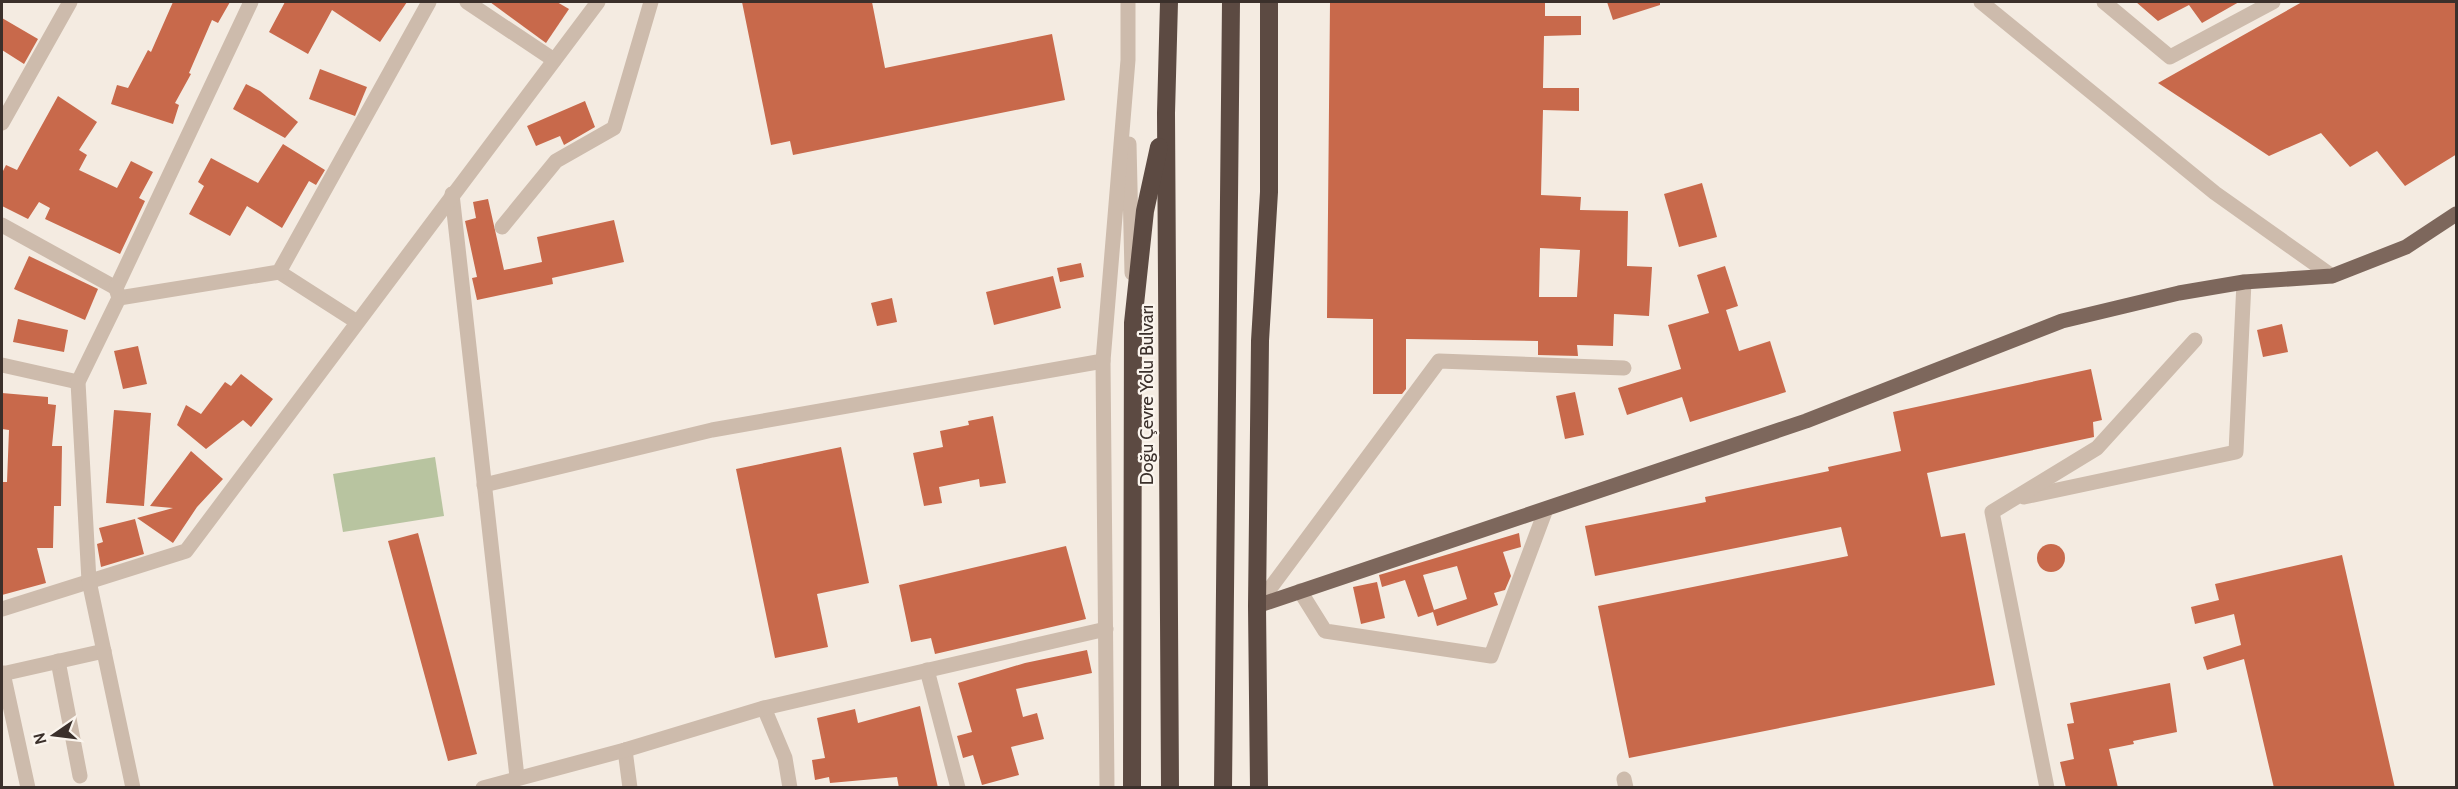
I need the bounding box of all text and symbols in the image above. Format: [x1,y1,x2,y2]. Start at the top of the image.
street label: Doğu Çevre Yolu Bulvarı [1136,305,1158,485]
north arrow [24,705,84,765]
text: N [29,731,51,746]

